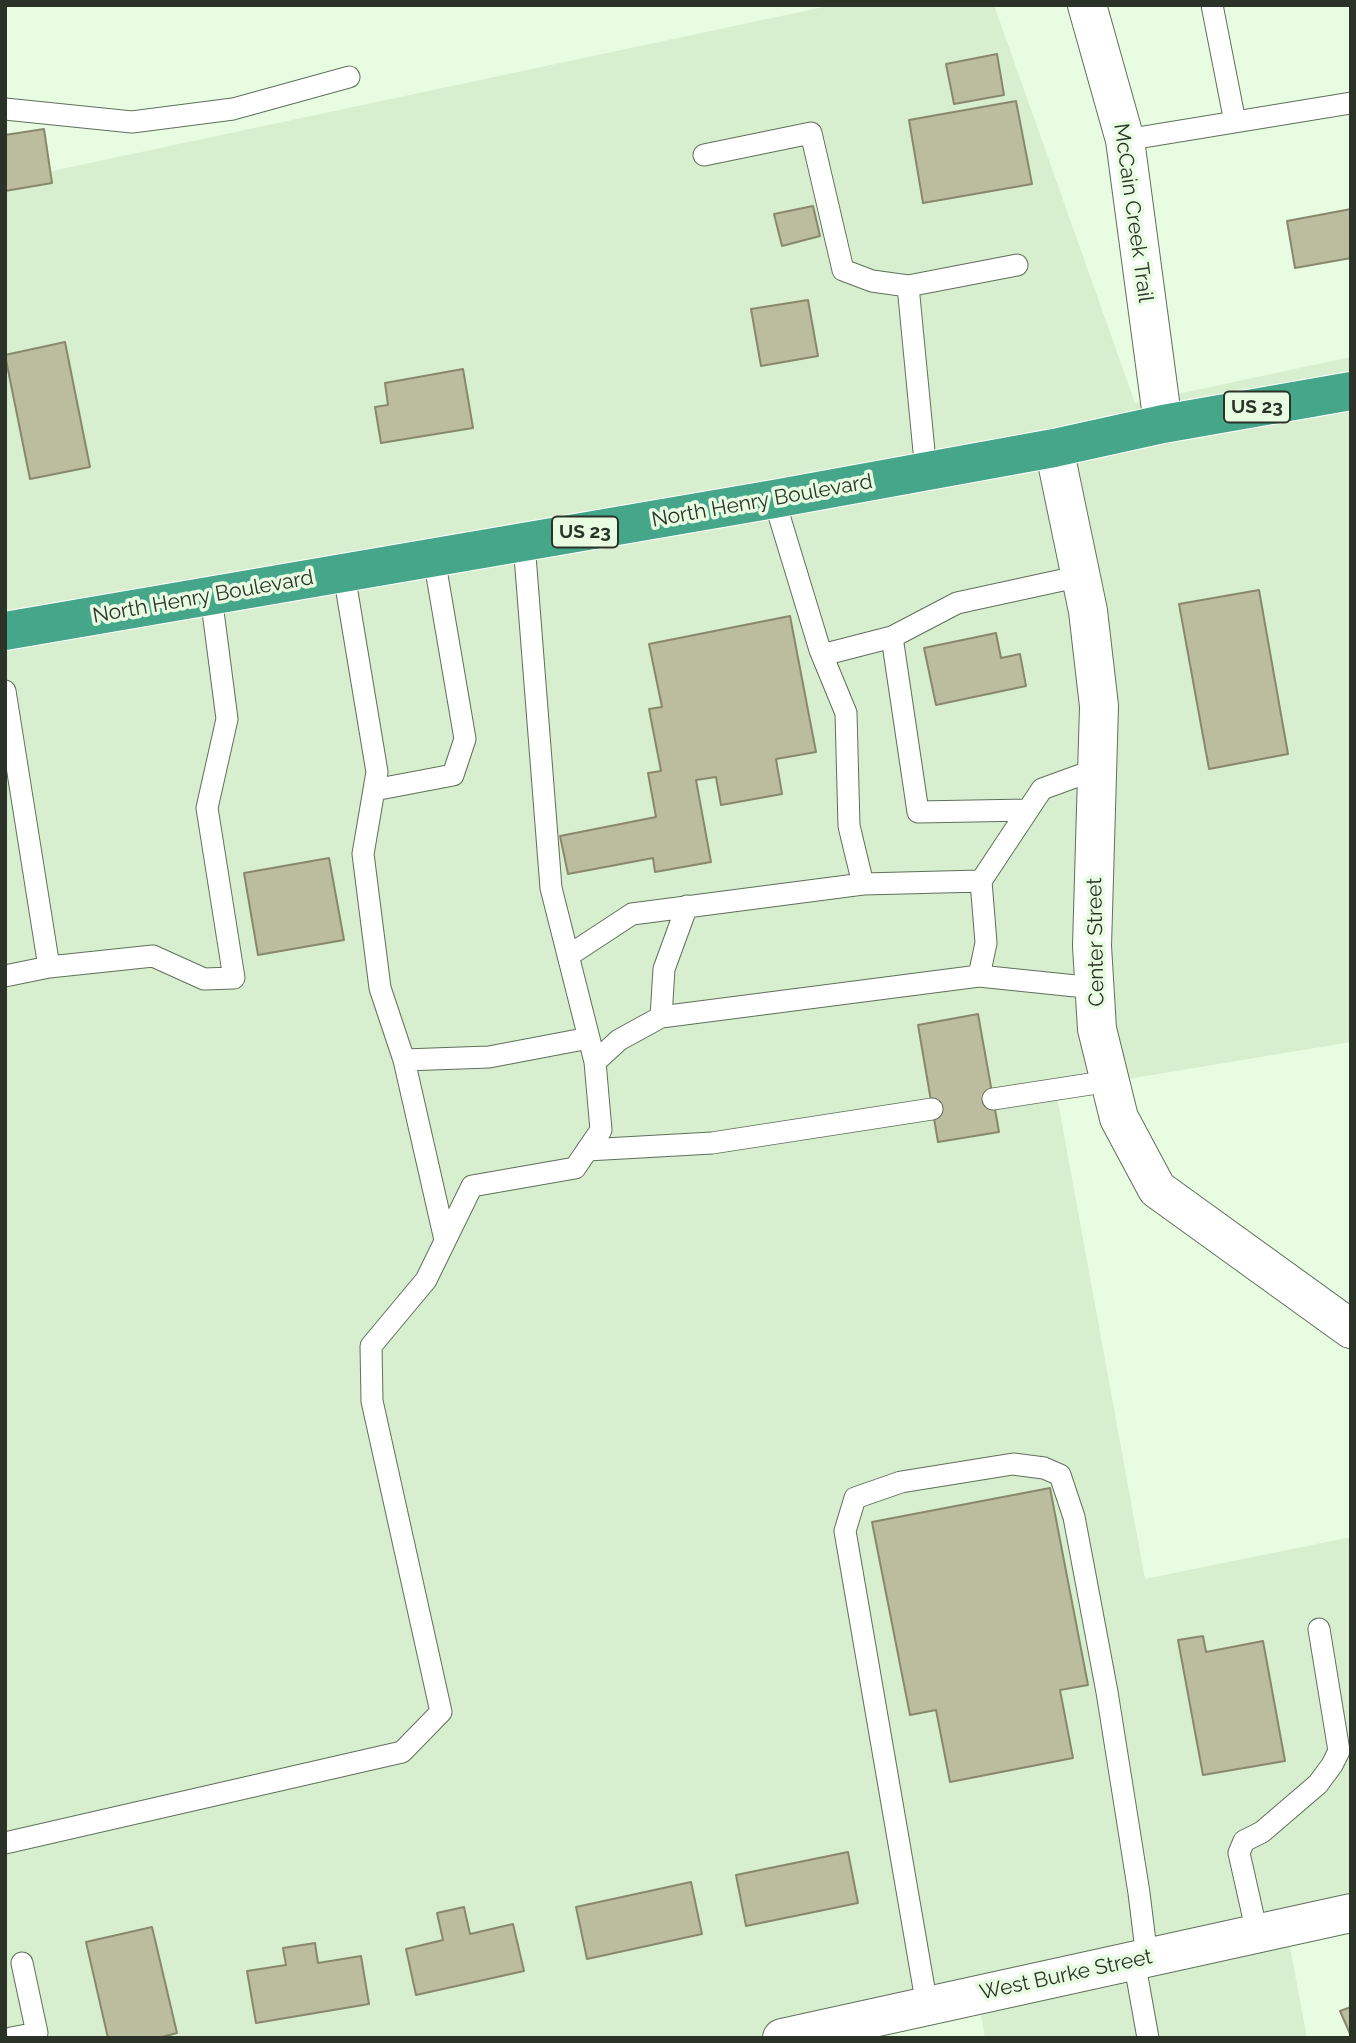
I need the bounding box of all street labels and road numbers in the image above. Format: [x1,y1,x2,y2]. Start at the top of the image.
street label: McCain Creek Trail [1108,122,1158,304]
road number: US 23 [1224,392,1290,422]
street label: North Henry Boulevard [650,469,874,533]
road number: US 23 [552,516,618,548]
street label: North Henry Boulevard [91,565,315,629]
street label: Center Street [1082,877,1110,1007]
street label: West Burke Street [977,1944,1155,2006]

